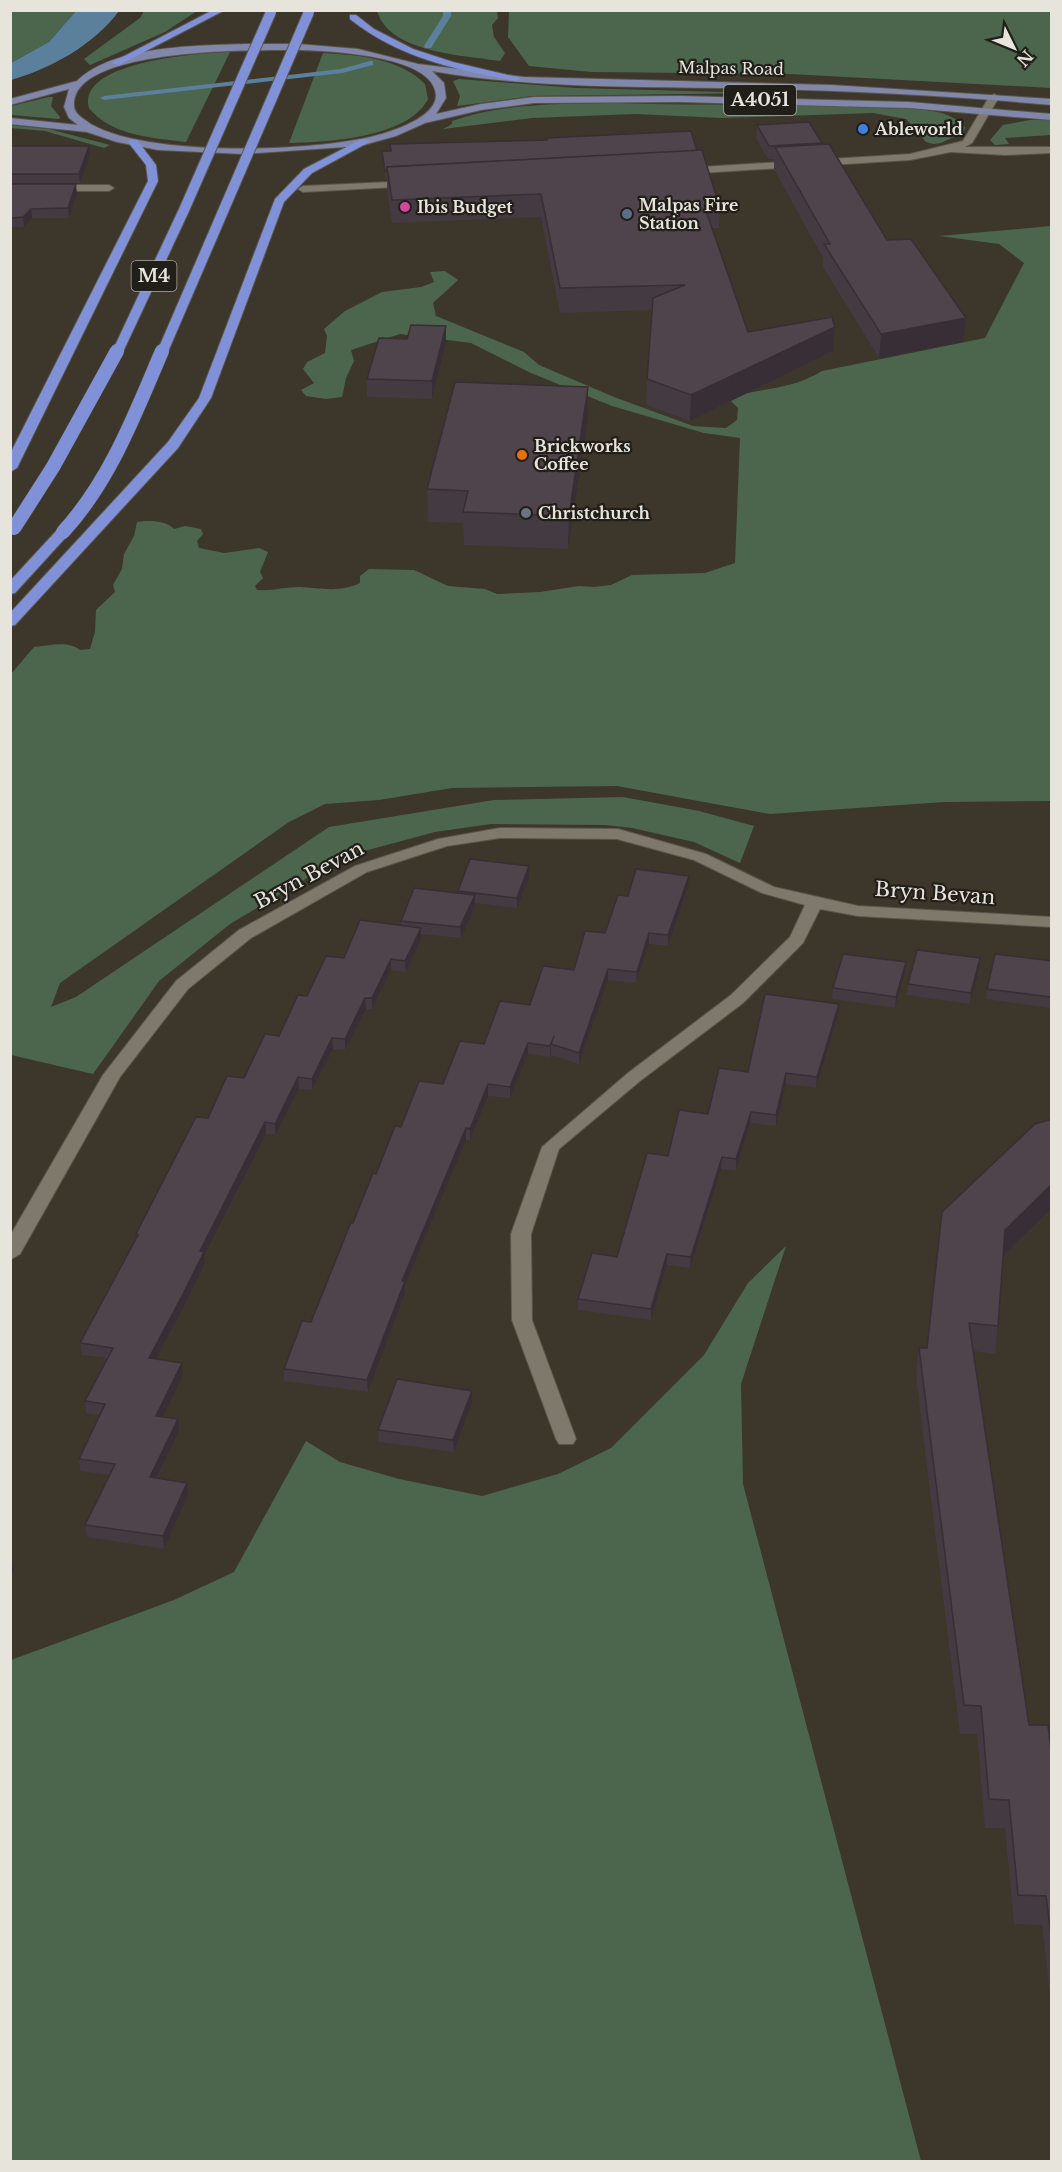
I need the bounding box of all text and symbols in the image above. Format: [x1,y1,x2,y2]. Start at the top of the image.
north arrow [984,18,1044,78]
text: N [1013,46,1037,71]
street label: Malpas Road [678,57,784,79]
road number: A4051 [724,85,796,115]
place label: Ableworld [874,119,963,139]
marker: Ableworld [856,122,870,136]
place label: Malpas Fire Station [639,195,738,233]
place label: Ibis Budget [417,197,513,217]
marker: Ibis Budget [398,200,412,214]
marker: Malpas Fire Station [620,207,634,221]
road number: M4 [132,261,176,291]
place label: Brickworks Coffee [534,436,631,474]
marker: Brickworks Coffee [515,448,529,462]
place label: Christchurch [538,503,651,523]
marker: Christchurch [519,506,533,520]
street label: Bryn Bevan [250,836,368,914]
street label: Bryn Bevan [874,877,996,909]

